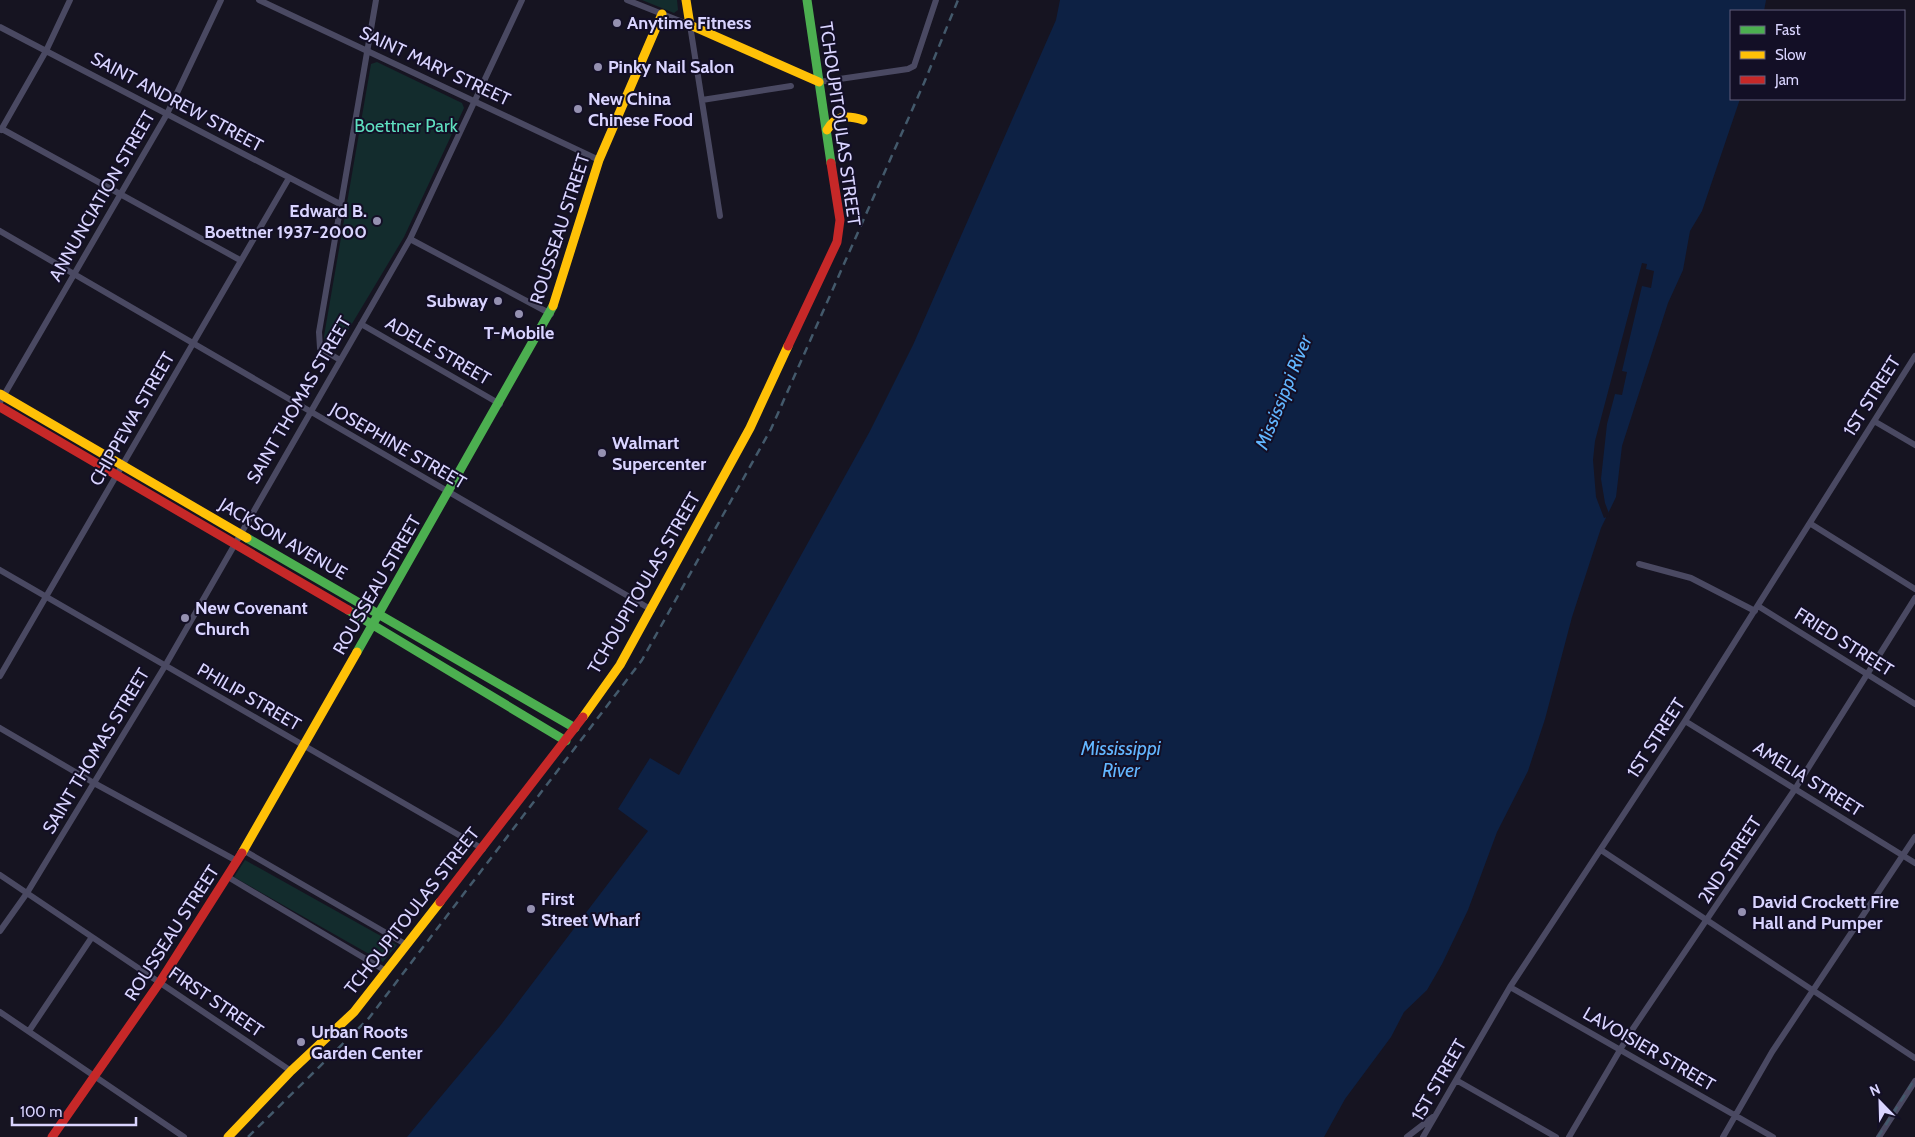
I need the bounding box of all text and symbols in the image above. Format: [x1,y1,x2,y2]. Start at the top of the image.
legend [1730,10,1905,100]
place label: Anytime Fitness [627,12,752,34]
marker: Anytime Fitness [611,17,623,29]
street label: TCHOUPITOULAS STREET [815,20,865,228]
street label: SAINT MARY STREET [356,21,514,111]
text: Fast [1775,21,1800,39]
text: Slow [1775,46,1806,64]
street label: SAINT ANDREW STREET [87,47,267,157]
place label: Pinky Nail Salon [608,56,734,78]
marker: Pinky Nail Salon [592,61,604,73]
text: Jam [1774,71,1799,89]
place label: New China Chinese Food [588,88,693,131]
marker: New China Chinese Food [572,103,584,115]
street label: ANNUNCIATION STREET [44,106,160,285]
park label: Boettner Park [354,115,459,137]
street label: ROUSSEAU STREET [525,150,595,307]
place label: Edward B. Boettner 1937-2000 [204,200,367,243]
marker: Edward B. Boettner 1937-2000 [371,215,383,227]
place label: Subway [426,290,488,312]
marker: Subway [492,295,504,307]
marker: T-Mobile [513,308,525,320]
street label: SAINT THOMAS STREET [242,312,356,487]
street label: ADELE STREET [382,312,495,390]
place label: T-Mobile [484,322,554,344]
water label: Mississippi River [1250,331,1317,454]
street label: CHIPPEWA STREET [85,348,179,490]
street label: 1ST STREET [1839,351,1906,440]
street label: JOSEPHINE STREET [325,398,470,494]
place label: Walmart Supercenter [612,432,706,475]
marker: Walmart Supercenter [596,447,608,459]
street label: TCHOUPITOULAS STREET [583,488,705,678]
street label: JACKSON AVENUE [214,493,351,585]
street label: ROUSSEAU STREET [328,511,426,659]
place label: New Covenant Church [195,597,308,640]
street label: FRIED STREET [1790,603,1898,681]
marker: New Covenant Church [179,612,191,624]
street label: PHILIP STREET [193,658,305,736]
street label: SAINT THOMAS STREET [38,664,154,838]
street label: 1ST STREET [1622,694,1690,782]
water label: Mississippi River [1080,737,1162,782]
street label: AMELIA STREET [1749,737,1867,822]
street label: 2ND STREET [1694,812,1767,908]
street label: TCHOUPITOULAS STREET [340,823,484,999]
street label: ROUSSEAU STREET [120,861,224,1005]
place label: First Street Wharf [541,888,640,931]
place label: David Crockett Fire Hall and Pumper [1752,891,1899,934]
marker: First Street Wharf [525,903,537,915]
marker: David Crockett Fire Hall and Pumper [1736,906,1748,918]
street label: FIRST STREET [164,962,268,1042]
street label: LAVOISIER STREET [1579,1002,1719,1096]
place label: Urban Roots Garden Center [311,1021,423,1064]
street label: 1ST STREET [1407,1035,1471,1125]
marker: Urban Roots Garden Center [295,1036,307,1048]
north arrow [1855,1077,1905,1127]
text: N [1867,1080,1883,1100]
scale bar [12,1094,136,1126]
text: 100 m [20,1103,62,1121]

